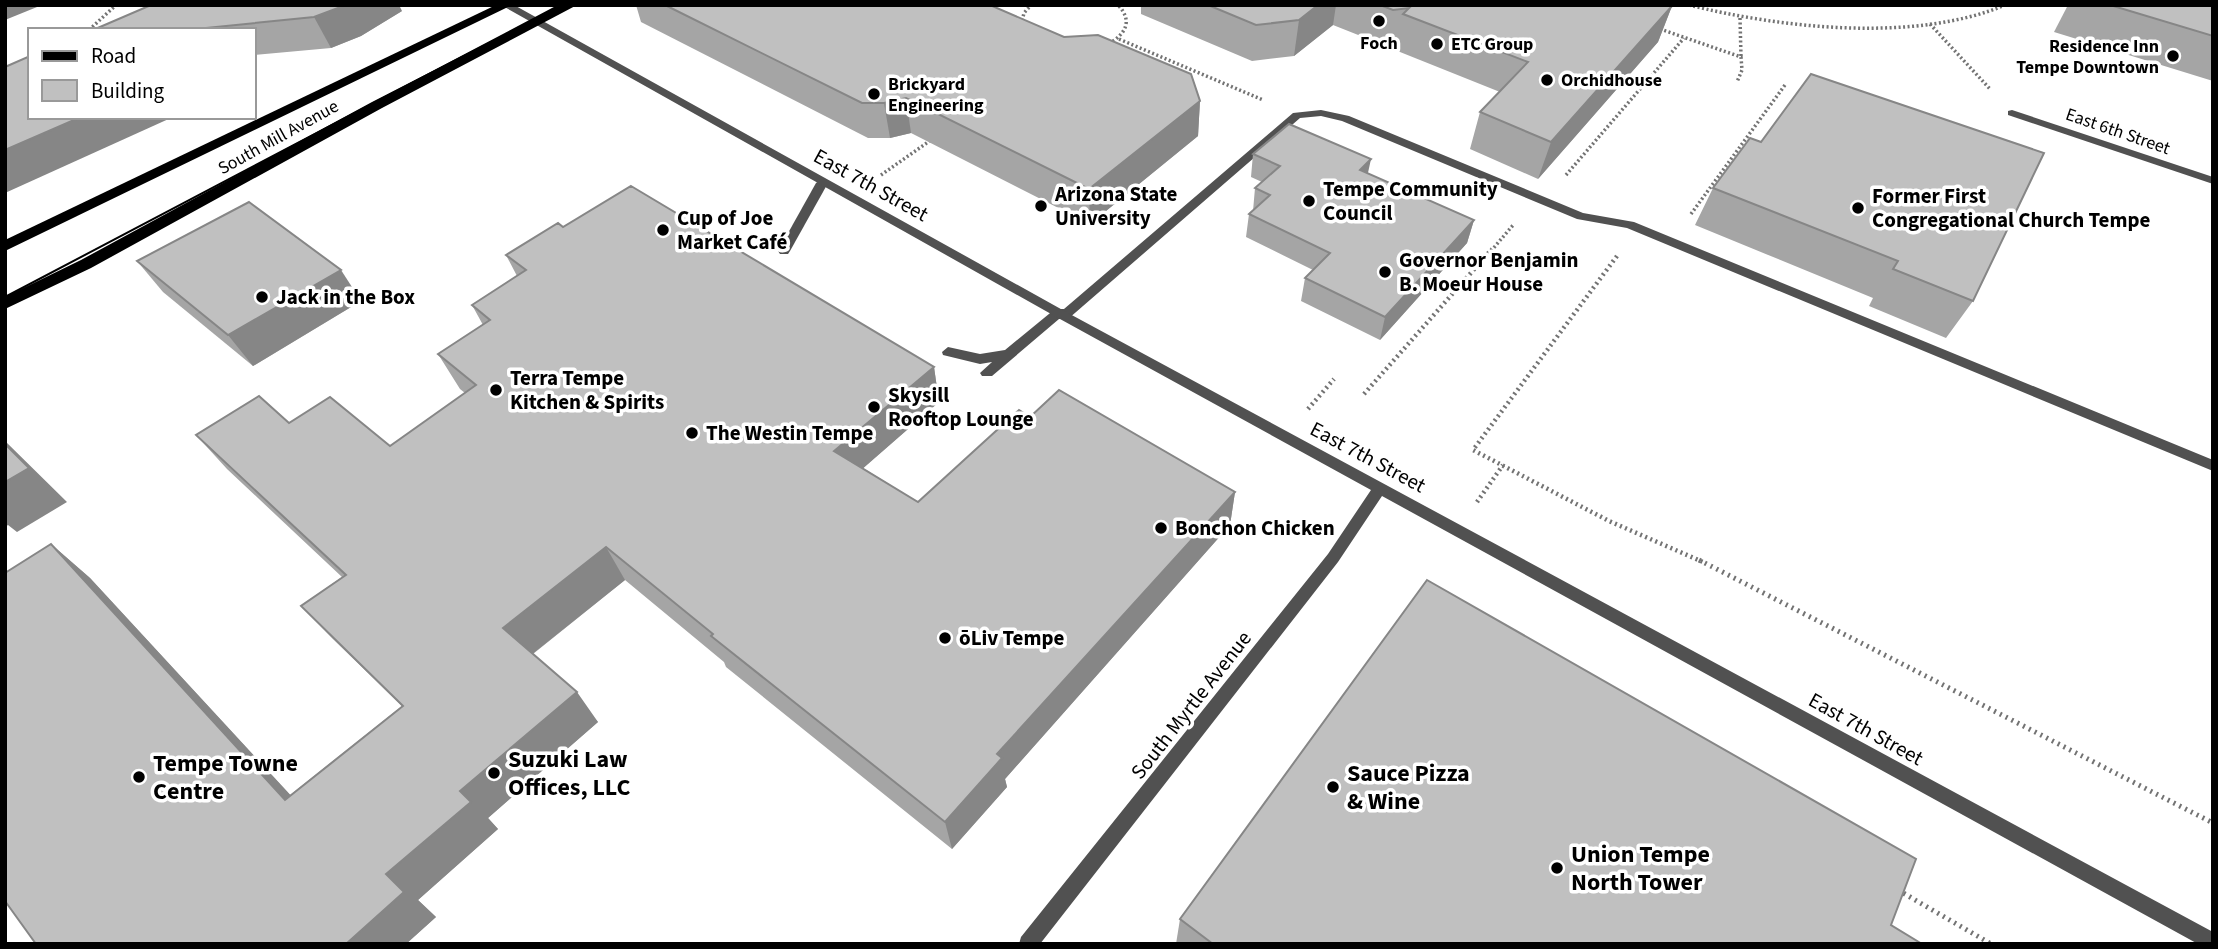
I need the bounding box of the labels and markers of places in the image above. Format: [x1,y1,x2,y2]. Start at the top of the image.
marker: Foch [1371,13,1387,29]
place label: Foch [1360,31,1398,56]
place label: ETC Group [1451,32,1533,57]
place label: Residence Inn Tempe Downtown [2016,34,2159,80]
marker: ETC Group [1429,36,1445,52]
marker: Residence Inn Tempe Downtown [2165,48,2181,64]
place label: Orchidhouse [1561,68,1662,93]
place label: Brickyard Engineering [888,72,984,118]
marker: Orchidhouse [1539,72,1555,88]
marker: Brickyard Engineering [866,86,882,102]
place label: Tempe Community Council [1323,174,1498,228]
place label: Arizona State University [1054,179,1178,233]
place label: Former First Congregational Church Tempe [1872,181,2150,235]
marker: Tempe Community Council [1301,193,1317,209]
marker: Arizona State University [1033,198,1049,214]
marker: Former First Congregational Church Tempe [1850,200,1866,216]
place label: Cup of Joe Market Café [677,203,787,257]
marker: Cup of Joe Market Café [655,222,671,238]
place label: Governor Benjamin B. Moeur House [1399,245,1578,299]
marker: Governor Benjamin B. Moeur House [1377,264,1393,280]
place label: Jack in the Box [276,282,415,312]
marker: Jack in the Box [254,289,270,305]
place label: Terra Tempe Kitchen & Spirits [510,363,664,417]
place label: Skysill Rooftop Lounge [888,380,1034,434]
marker: Terra Tempe Kitchen & Spirits [488,382,504,398]
marker: Skysill Rooftop Lounge [866,399,882,415]
place label: The Westin Tempe [706,418,874,448]
marker: The Westin Tempe [684,425,700,441]
place label: Bonchon Chicken [1175,513,1335,543]
marker: Bonchon Chicken [1153,520,1169,536]
place label: ōLiv Tempe [959,623,1064,653]
marker: ōLiv Tempe [937,630,953,646]
place label: Suzuki Law Offices, LLC [508,742,630,805]
place label: Tempe Towne Centre [153,746,298,809]
place label: Sauce Pizza & Wine [1347,756,1470,819]
marker: Suzuki Law Offices, LLC [486,765,502,781]
marker: Tempe Towne Centre [131,769,147,785]
marker: Sauce Pizza & Wine [1325,779,1341,795]
place label: Union Tempe North Tower [1571,837,1710,900]
marker: Union Tempe North Tower [1549,860,1565,876]

